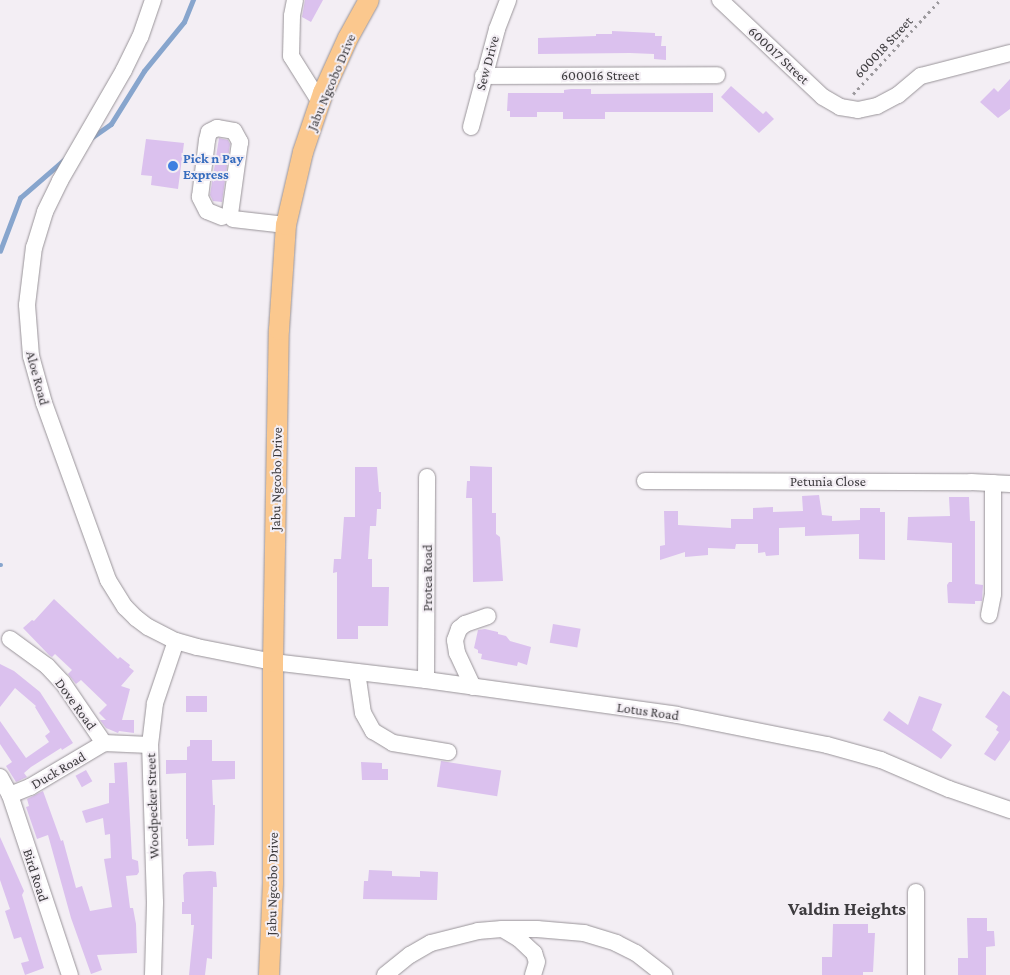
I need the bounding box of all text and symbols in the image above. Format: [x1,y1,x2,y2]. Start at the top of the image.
street label: 600018 Street [850,13,916,81]
street label: 600017 Street [745,22,813,88]
street label: Jabu Ngcobo Drive [303,31,359,133]
street label: Sew Drive [472,34,502,92]
street label: 600016 Street [561,67,639,83]
place label: Pick n Pay Express [183,150,243,182]
marker: Pick n Pay Express [167,160,179,172]
street label: Aloe Road [23,349,53,407]
street label: Jabu Ngcobo Drive [267,427,285,531]
street label: Petunia Close [790,473,866,489]
street label: Protea Road [419,545,435,611]
street label: Dove Road [52,675,100,733]
street label: Lotus Road [616,698,680,724]
street label: Duck Road [28,748,88,792]
street label: Woodpecker Street [142,753,162,859]
street label: Jabu Ngcobo Drive [263,832,281,936]
street label: Bird Road [20,847,52,903]
district label: Valdin Heights [788,898,906,920]

